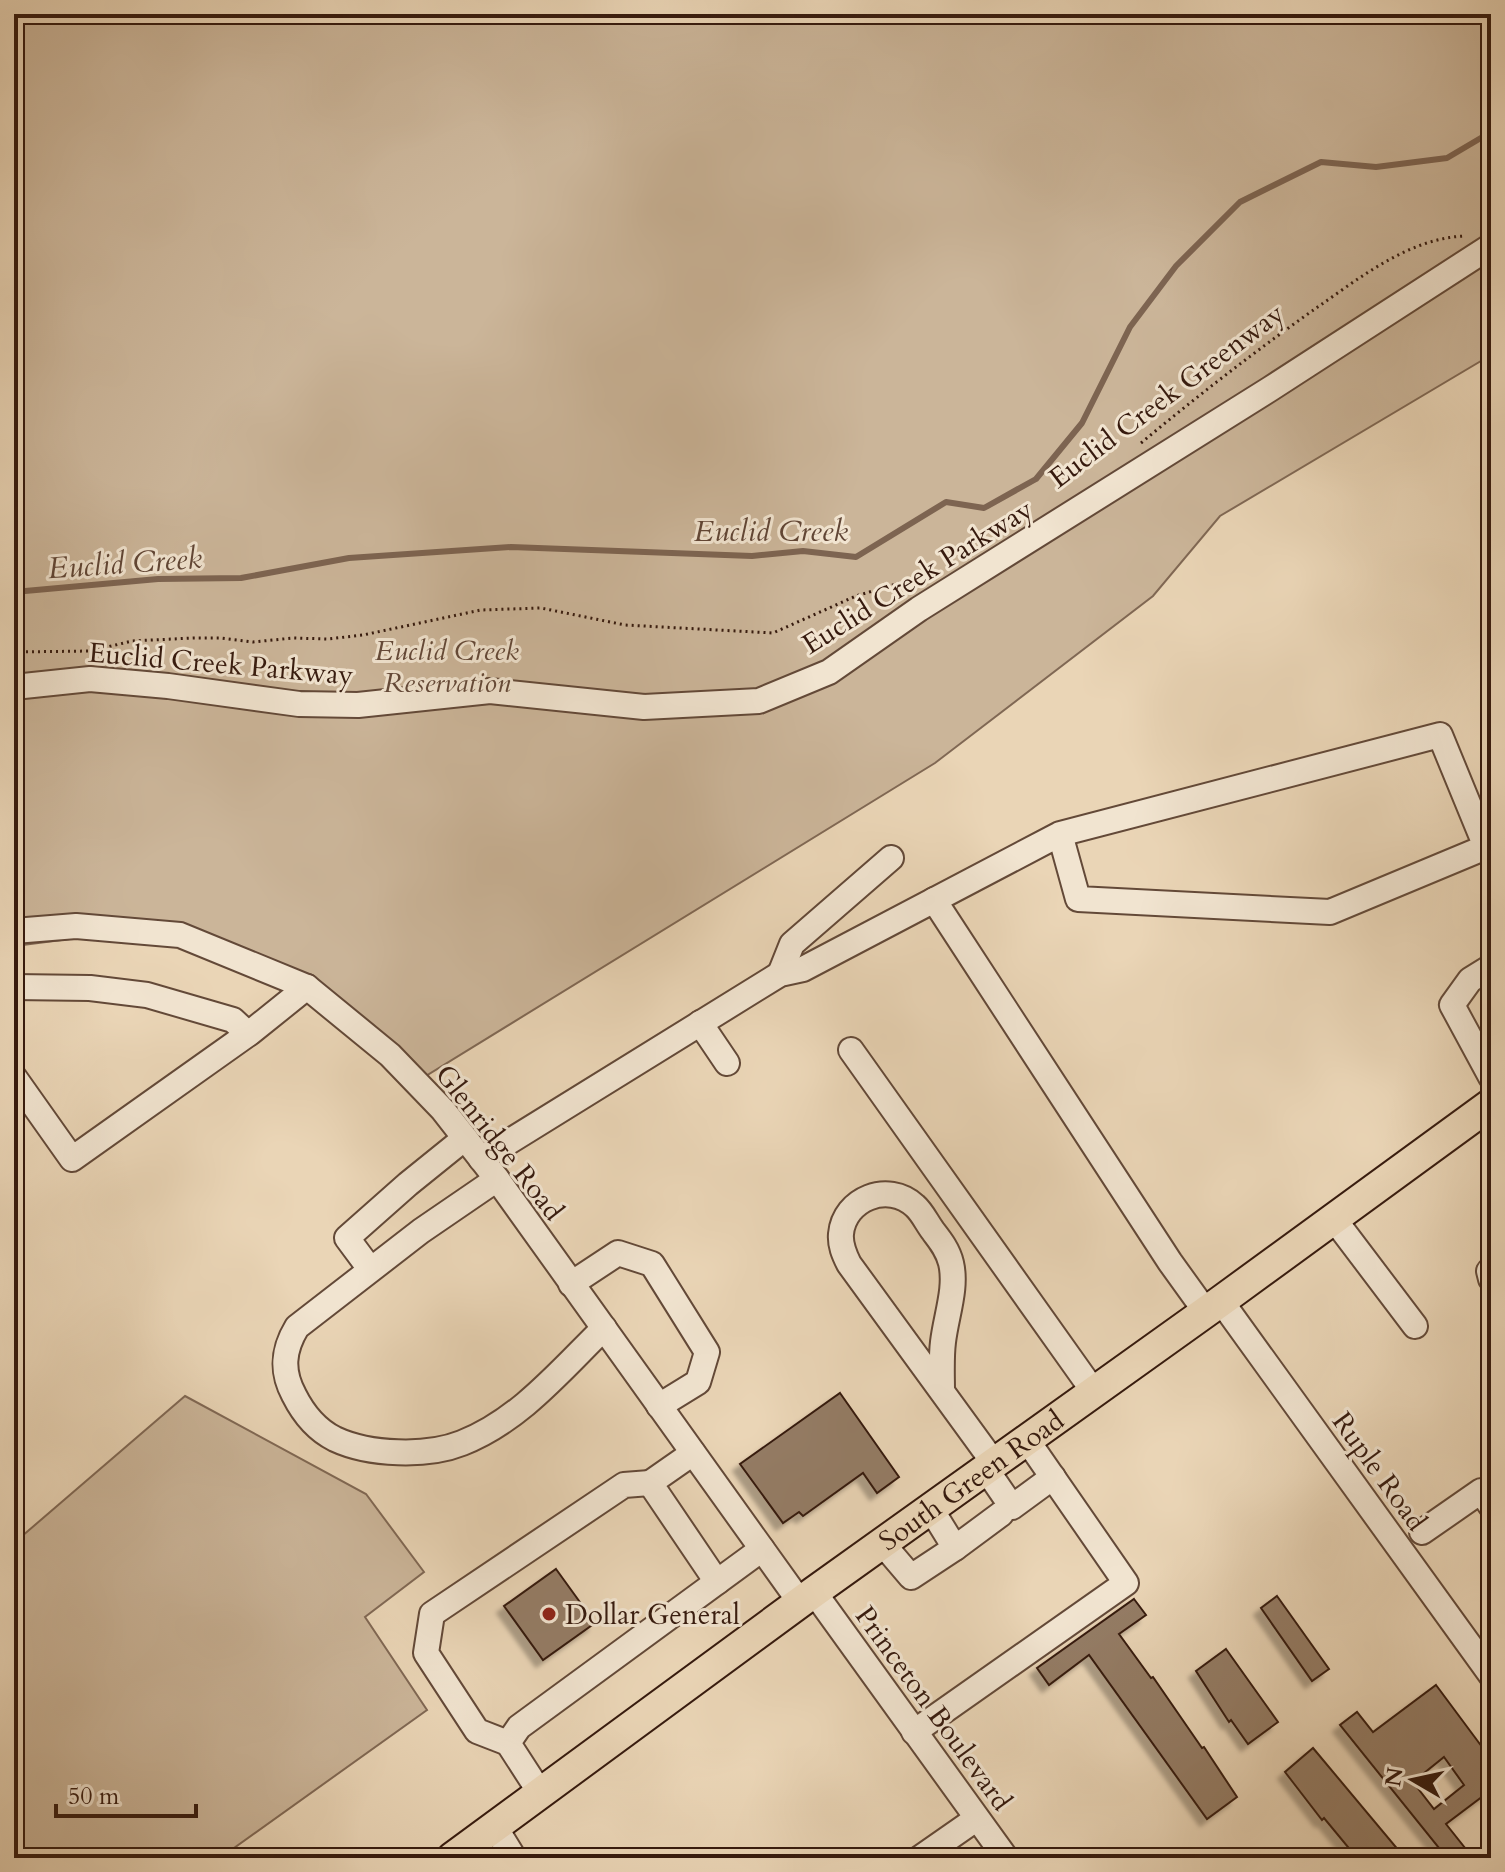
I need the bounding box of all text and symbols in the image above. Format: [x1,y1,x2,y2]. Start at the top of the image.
street label: Euclid Creek Greenway [1041,295,1292,497]
street label: Euclid Creek Parkway [795,490,1040,663]
water label: Euclid Creek [694,511,848,552]
water label: Euclid Creek [47,538,203,589]
park label: Euclid Creek Reservation [375,632,519,702]
street label: Euclid Creek Parkway [87,633,355,695]
street label: Glenridge Road [426,1057,572,1229]
street label: South Green Road [871,1401,1072,1560]
street label: Ruple Road [1323,1404,1435,1539]
place label: Dollar General [565,1596,740,1634]
street label: Princeton Boulevard [846,1599,1020,1819]
marker: Dollar General [540,1605,558,1623]
north arrow [1373,1740,1453,1820]
text: N [1378,1765,1411,1789]
scale bar [56,1768,196,1818]
text: 50 m [68,1780,120,1813]

